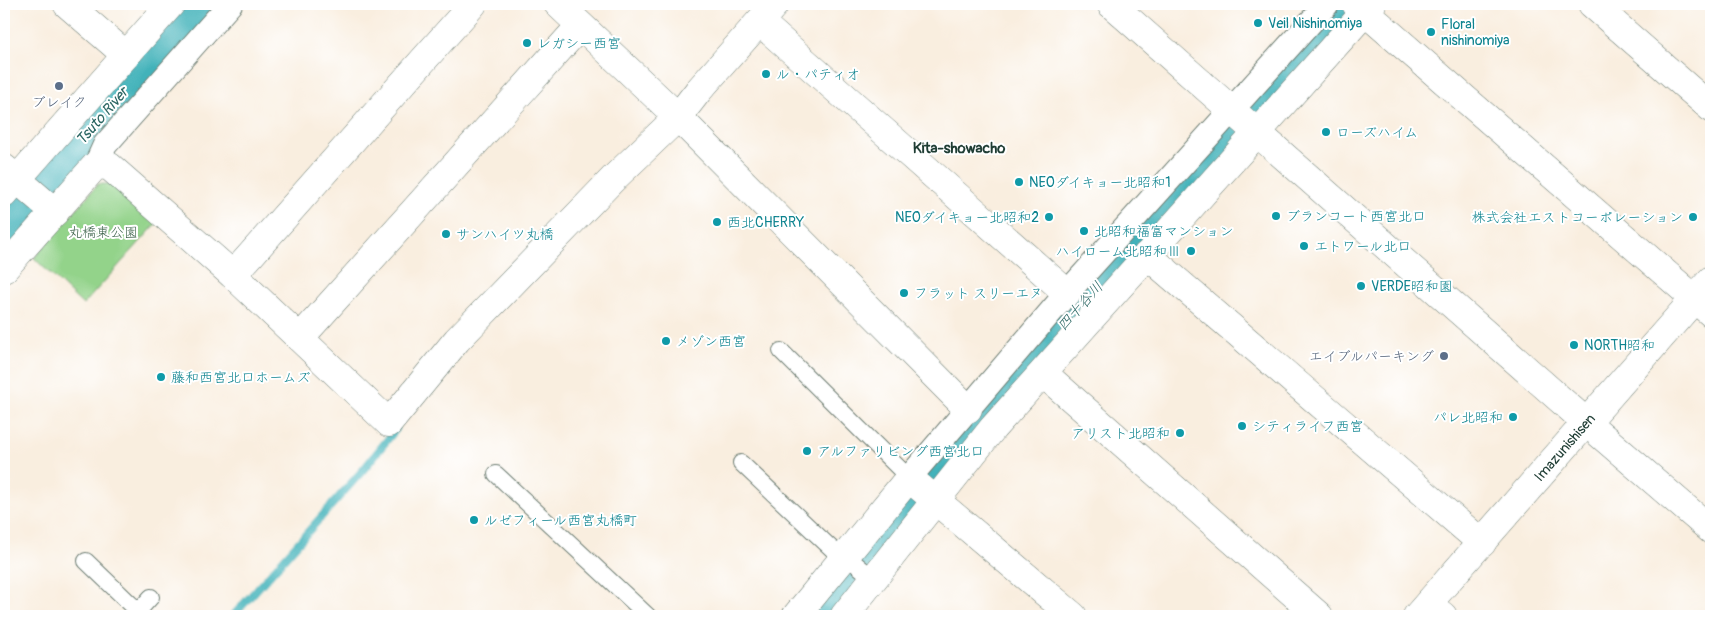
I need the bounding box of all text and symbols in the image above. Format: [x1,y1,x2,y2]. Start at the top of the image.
place label: Veil Nishinomiya [1268,15,1362,32]
place label: Floral nishinomiya [1441,16,1509,49]
marker: Veil Nishinomiya [1252,17,1264,29]
marker: Floral nishinomiya [1425,26,1437,38]
place label: レガシー西宮 [537,35,621,52]
marker: レガシー西宮 [521,37,533,49]
place label: ル・パティオ [776,66,860,83]
marker: ル・パティオ [760,68,772,80]
marker: ブレイク [53,80,65,92]
water label: Tsuto River [72,82,134,149]
place label: ブレイク [32,94,86,111]
place label: ローズハイム [1336,124,1418,141]
marker: ローズハイム [1320,126,1332,138]
district label: Kita-showacho [913,139,1005,158]
place label: NEOダイキョー北昭和1 [1029,174,1171,191]
marker: NEOダイキョー北昭和1 [1013,176,1025,188]
place label: ブランコート西宮北口 [1286,208,1426,225]
place label: NEOダイキョー北昭和2 [895,209,1039,226]
place label: 株式会社エストコーポレーション [1472,209,1683,226]
marker: ブランコート西宮北口 [1270,210,1282,222]
marker: NEOダイキョー北昭和2 [1043,211,1055,223]
marker: 株式会社エストコーポレーション [1687,211,1699,223]
place label: 西北CHERRY [727,214,804,231]
marker: 西北CHERRY [711,216,723,228]
place label: 北昭和福富マンション [1094,223,1233,240]
park label: 丸橋東公園 [68,224,138,241]
marker: 北昭和福富マンション [1078,225,1090,237]
place label: サンハイツ丸橋 [456,226,553,243]
marker: サンハイツ丸橋 [440,228,452,240]
place label: エトワール北口 [1314,238,1411,255]
marker: エトワール北口 [1298,240,1310,252]
place label: ハイローム北昭和Ⅲ [1056,243,1181,260]
marker: ハイローム北昭和Ⅲ [1185,245,1197,257]
water label: 四十谷川 [1053,278,1108,335]
place label: VERDE昭和園 [1371,278,1453,295]
marker: VERDE昭和園 [1355,280,1367,292]
place label: フラット スリーエヌ [914,285,1043,302]
marker: フラット スリーエヌ [898,287,910,299]
place label: メゾン西宮 [676,333,746,350]
marker: メゾン西宮 [660,335,672,347]
place label: NORTH昭和 [1584,337,1655,354]
marker: NORTH昭和 [1568,339,1580,351]
place label: エイブルパーキング [1309,348,1434,365]
marker: エイブルパーキング [1438,350,1450,362]
place label: 藤和西宮北口ホームズ [171,369,310,386]
marker: 藤和西宮北口ホームズ [155,371,167,383]
place label: パレ北昭和 [1433,409,1503,426]
street label: Imazunishisen [1531,410,1599,485]
marker: パレ北昭和 [1507,411,1519,423]
place label: シティライフ西宮 [1252,418,1363,435]
marker: シティライフ西宮 [1236,420,1248,432]
place label: アリスト北昭和 [1071,425,1170,442]
marker: アリスト北昭和 [1174,427,1186,439]
place label: アルファリビング西宮北口 [817,443,984,460]
marker: アルファリビング西宮北口 [801,445,813,457]
place label: ルゼフィール西宮丸橋町 [484,512,637,529]
marker: ルゼフィール西宮丸橋町 [468,514,480,526]

